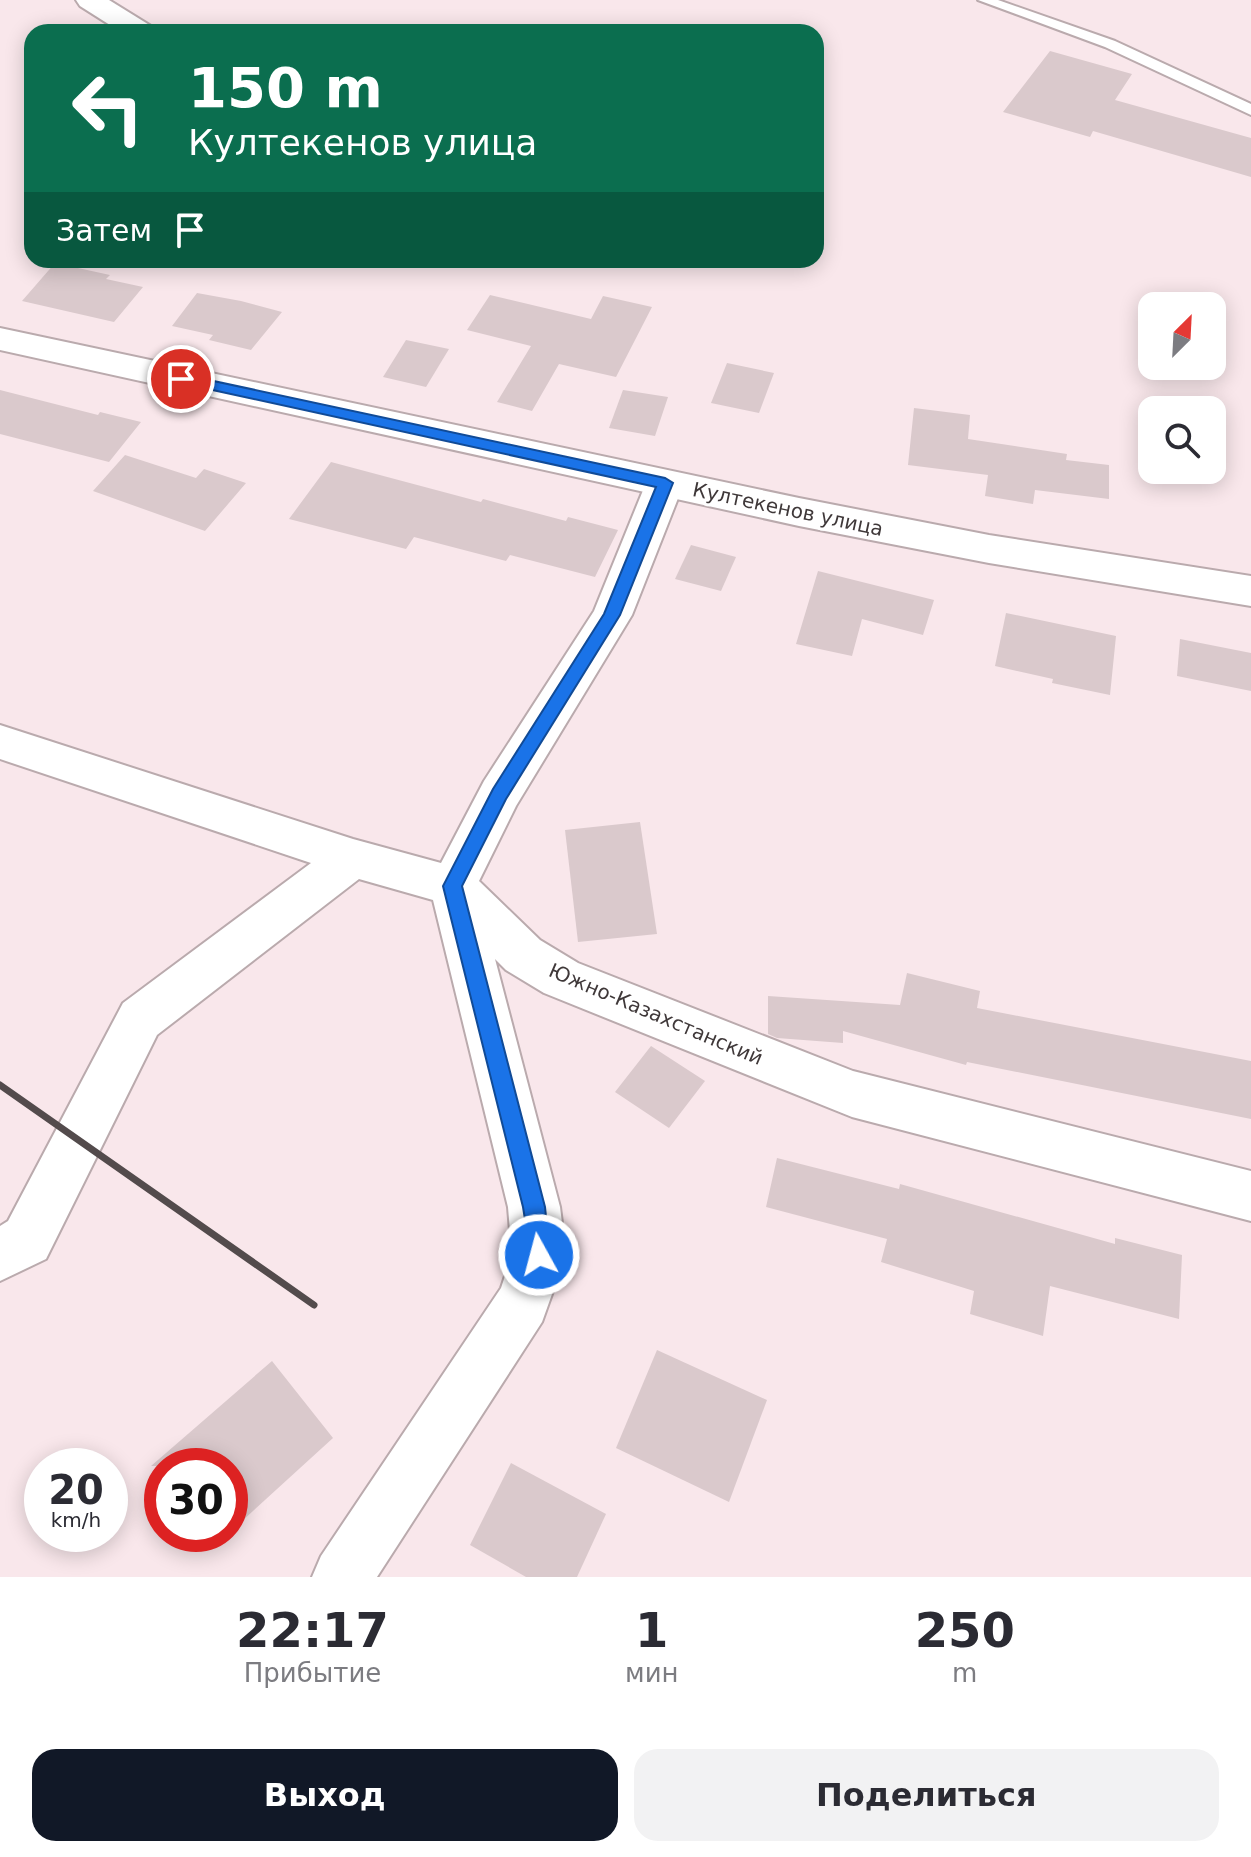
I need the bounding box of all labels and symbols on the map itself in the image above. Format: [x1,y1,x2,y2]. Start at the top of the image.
north arrow [1138,292,1226,380]
pin [147,345,215,413]
street label: Култекенов улица [691,477,885,541]
street label: Южно-Казахстанский [545,958,767,1070]
position arrow [497,1213,581,1297]
speed limit sign: 30 [144,1448,248,1552]

